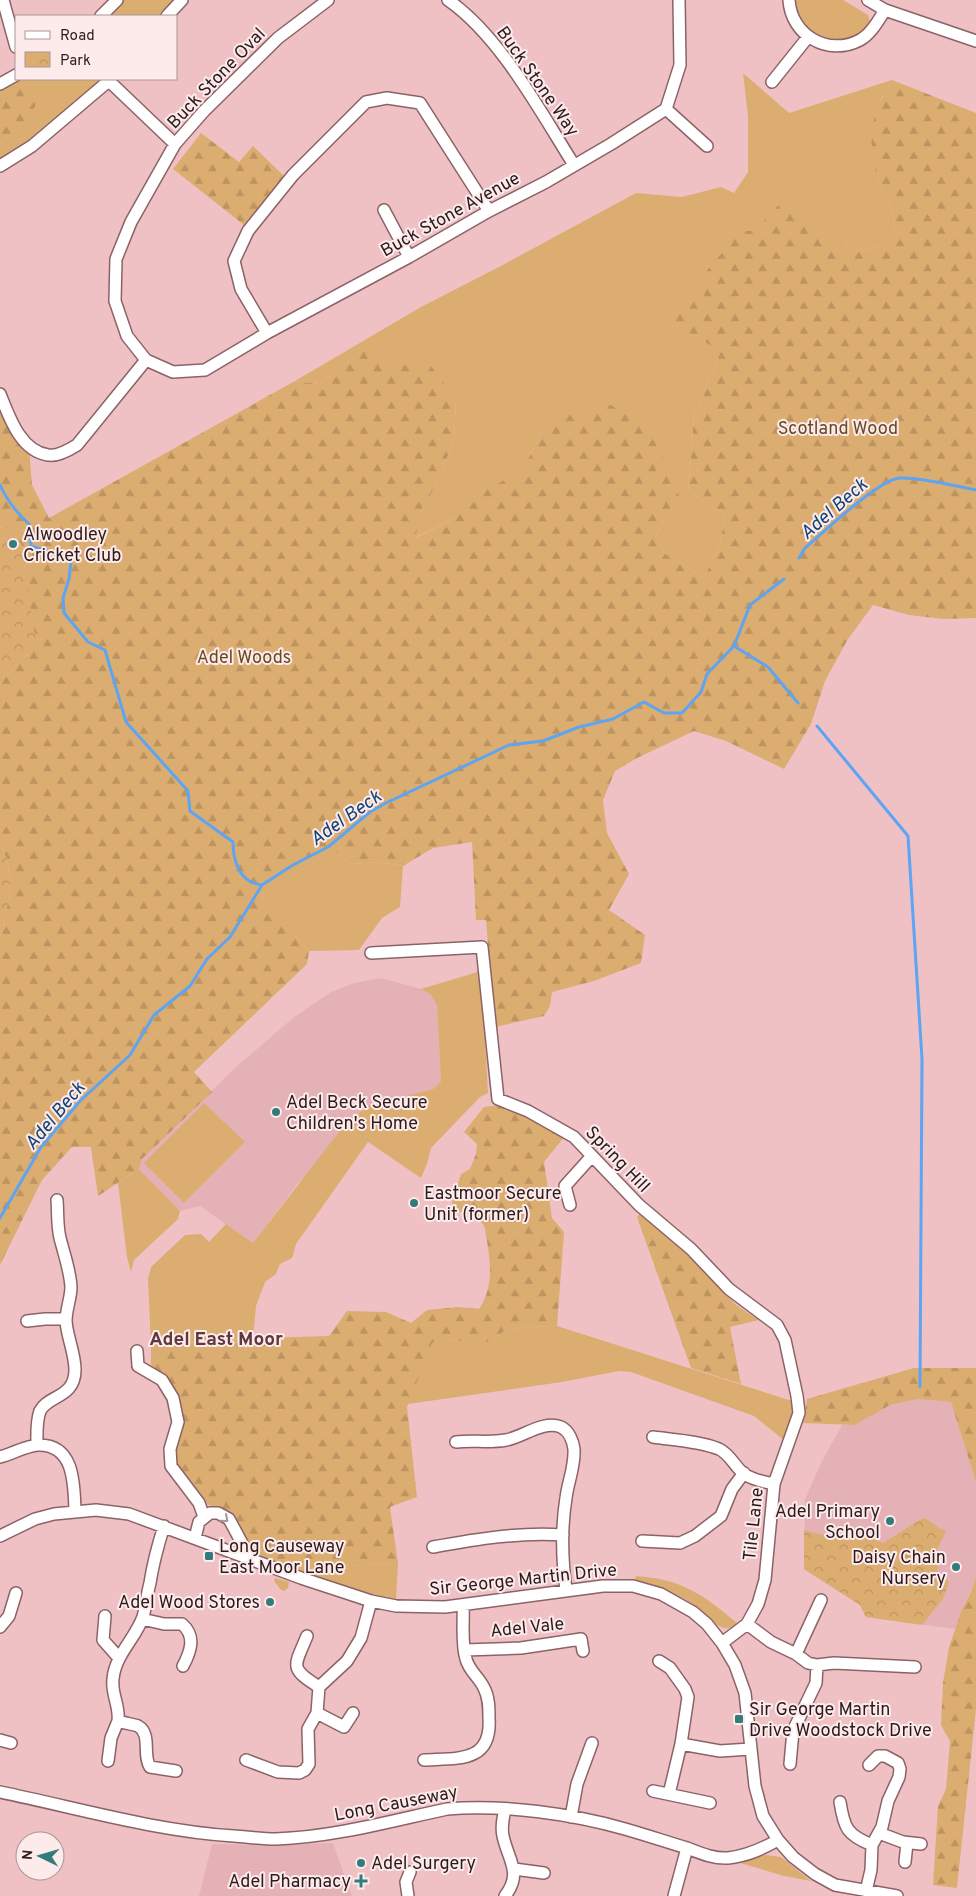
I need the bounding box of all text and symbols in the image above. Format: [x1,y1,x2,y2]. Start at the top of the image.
legend [15,15,178,80]
street label: Buck Stone Way [490,22,583,141]
street label: Buck Stone Oval [163,24,271,135]
text: Road [60,27,95,46]
text: Park [60,52,91,71]
street label: Buck Stone Avenue [377,168,524,263]
park label: Scotland Wood [778,418,898,441]
water label: Adel Beck [795,473,873,545]
place label: Alwoodley Cricket Club [23,524,121,568]
marker: Alwoodley Cricket Club [7,538,19,550]
park label: Adel Woods [197,647,291,670]
water label: Adel Beck [306,785,387,852]
water label: Adel Beck [20,1077,91,1155]
place label: Adel Beck Secure Children's Home [286,1092,427,1136]
marker: Adel Beck Secure Children's Home [270,1106,282,1118]
street label: Spring Hill [580,1122,654,1198]
place label: Eastmoor Secure Unit (former) [424,1183,561,1227]
marker: Eastmoor Secure Unit (former) [408,1197,420,1209]
district label: Adel East Moor [149,1328,283,1352]
street label: Tile Lane [739,1486,770,1562]
place label: Adel Primary School [775,1501,880,1545]
one-way arrow [220,1513,229,1522]
marker: Adel Primary School [884,1515,896,1527]
place label: Long Causeway East Moor Lane [219,1536,344,1580]
place label: Daisy Chain Nursery [852,1547,946,1591]
marker: Long Causeway East Moor Lane [203,1550,215,1562]
street label: Sir George Martin Drive [428,1559,618,1602]
marker: Daisy Chain Nursery [950,1561,962,1573]
place label: Adel Wood Stores [118,1592,260,1615]
marker: Adel Wood Stores [264,1596,276,1608]
street label: Adel Vale [489,1613,565,1644]
place label: Sir George Martin Drive Woodstock Drive [749,1699,932,1743]
marker: Sir George Martin Drive Woodstock Drive [733,1713,745,1725]
street label: Long Causeway [333,1781,460,1828]
north arrow [15,1831,65,1881]
text: N [20,1849,37,1861]
place label: Adel Surgery [371,1853,476,1876]
marker: Adel Surgery [355,1857,367,1869]
place label: Adel Pharmacy [228,1871,351,1894]
marker: Adel Pharmacy [355,1875,367,1887]

